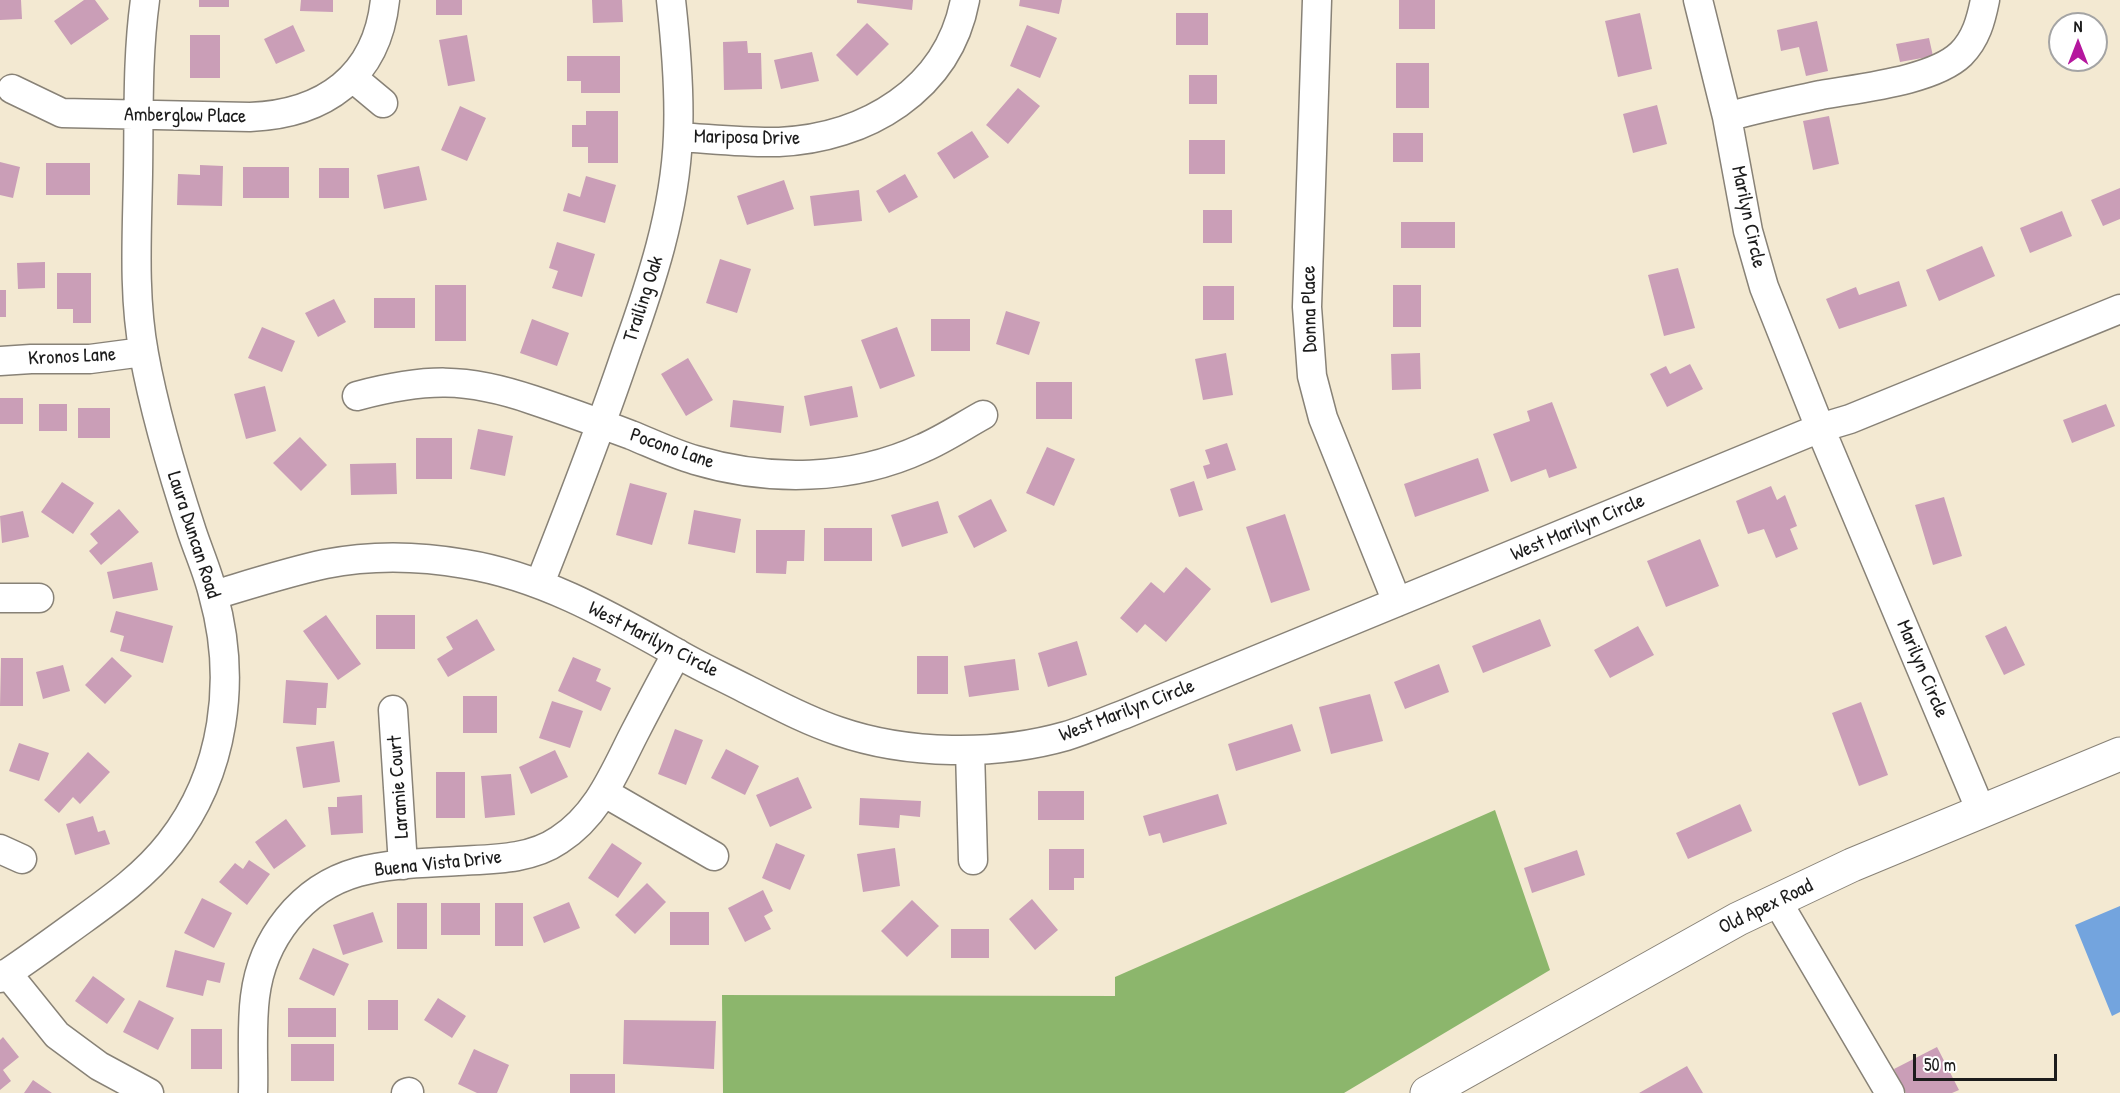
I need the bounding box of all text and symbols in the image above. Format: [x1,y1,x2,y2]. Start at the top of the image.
north arrow [2048,12,2108,72]
text: N [2074,15,2082,37]
street label: Amberglow Place [124,103,246,129]
street label: Mariposa Drive [694,125,800,151]
street label: Marilyn Circle [1726,164,1770,270]
street label: Trailing Oak [619,253,669,345]
street label: Donna Place [1297,266,1323,352]
street label: Kronos Lane [27,343,117,371]
street label: Pocono Lane [627,423,717,475]
street label: Laura Duncan Road [161,469,225,601]
street label: West Marilyn Circle [1508,489,1648,567]
street label: West Marilyn Circle [584,597,722,683]
street label: Marilyn Circle [1891,617,1953,721]
street label: West Marilyn Circle [1056,674,1198,748]
street label: Laramie Court [383,735,415,839]
street label: Buena Vista Drive [373,845,503,883]
street label: Old Apex Road [1715,874,1817,940]
scale bar [1916,1042,2060,1080]
text: 50 m [1924,1052,1956,1077]

